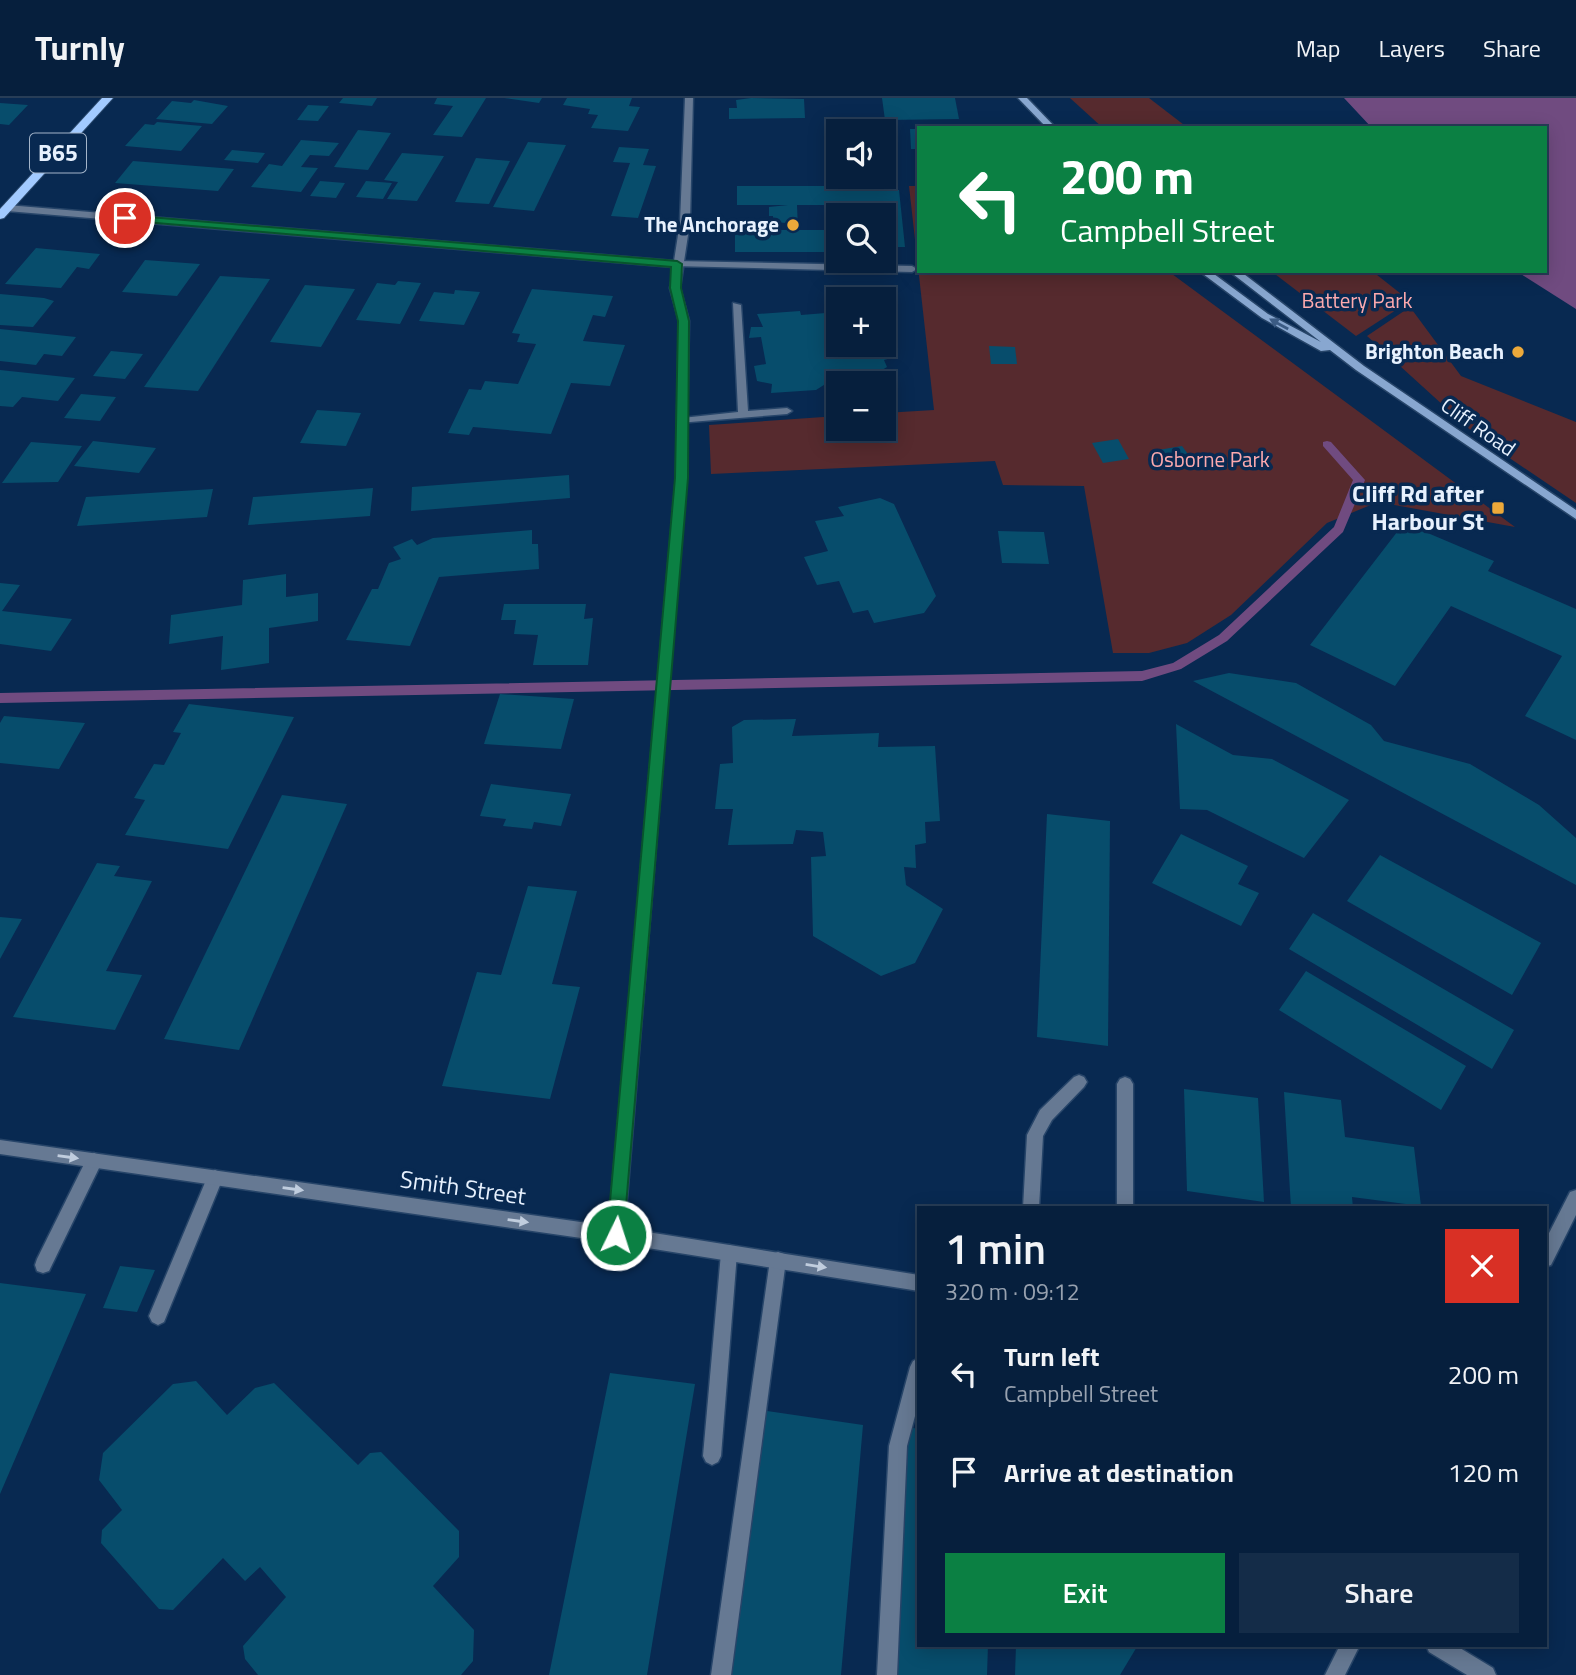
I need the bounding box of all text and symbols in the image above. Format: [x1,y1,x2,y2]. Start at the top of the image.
text: Turnly [35,23,125,73]
text: Map [1296,30,1341,66]
text: Layers [1379,30,1445,66]
text: Share [1483,30,1541,66]
map controls [826,119,896,441]
button: sound [826,119,896,189]
road number: B65 [30,134,86,172]
text: 200 m [1060,138,1194,213]
icon: left [945,154,1036,245]
pin [95,188,155,248]
icon: arrive [106,199,144,237]
button: search [826,203,896,273]
text: Campbell Street [1060,206,1274,254]
place label: The Anchorage [644,208,779,240]
marker: The Anchorage [785,217,801,233]
park label: Battery Park [1301,284,1413,316]
button: + [826,287,896,357]
one-way arrow [1269,318,1288,330]
place label: Brighton Beach [1365,335,1504,367]
marker: Brighton Beach [1510,344,1526,360]
button: − [826,371,896,441]
street label: Cliff Road [1435,389,1523,464]
park label: Osborne Park [1150,443,1270,475]
place label: Cliff Rd after Harbour St [1352,475,1484,539]
marker: Cliff Rd after Harbour St [1490,500,1506,516]
one-way arrow [57,1152,79,1163]
street label: Smith Street [398,1160,529,1214]
one-way arrow [282,1184,304,1195]
position arrow [579,1198,653,1272]
one-way arrow [507,1216,529,1227]
text: 1 min [945,1216,1046,1280]
button: close [1445,1229,1519,1303]
one-way arrow [805,1261,827,1272]
text: 320 m · 09:12 [945,1274,1080,1309]
text: Turn left [1004,1337,1099,1376]
icon: left [945,1355,983,1393]
text: 200 m [1448,1355,1519,1394]
text: Campbell Street [1004,1376,1158,1411]
icon: arrive [945,1453,983,1491]
text: Arrive at destination [1004,1453,1234,1492]
text: 120 m [1448,1453,1519,1492]
button: Exit [945,1553,1225,1633]
button: Share [1239,1553,1519,1633]

